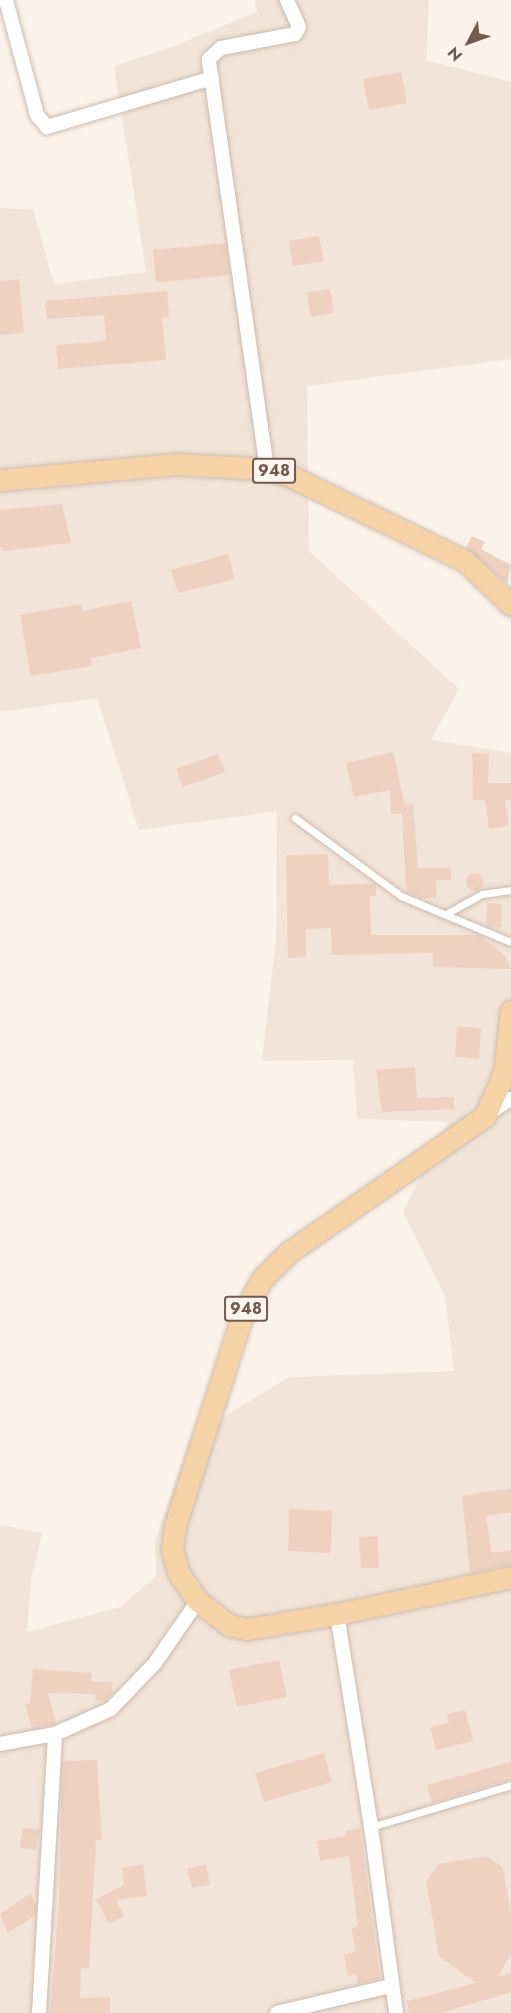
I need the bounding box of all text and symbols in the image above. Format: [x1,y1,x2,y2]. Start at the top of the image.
north arrow [439,12,499,72]
text: N [442,42,468,66]
road number: 948 [252,458,296,484]
road number: 948 [224,1296,268,1322]

